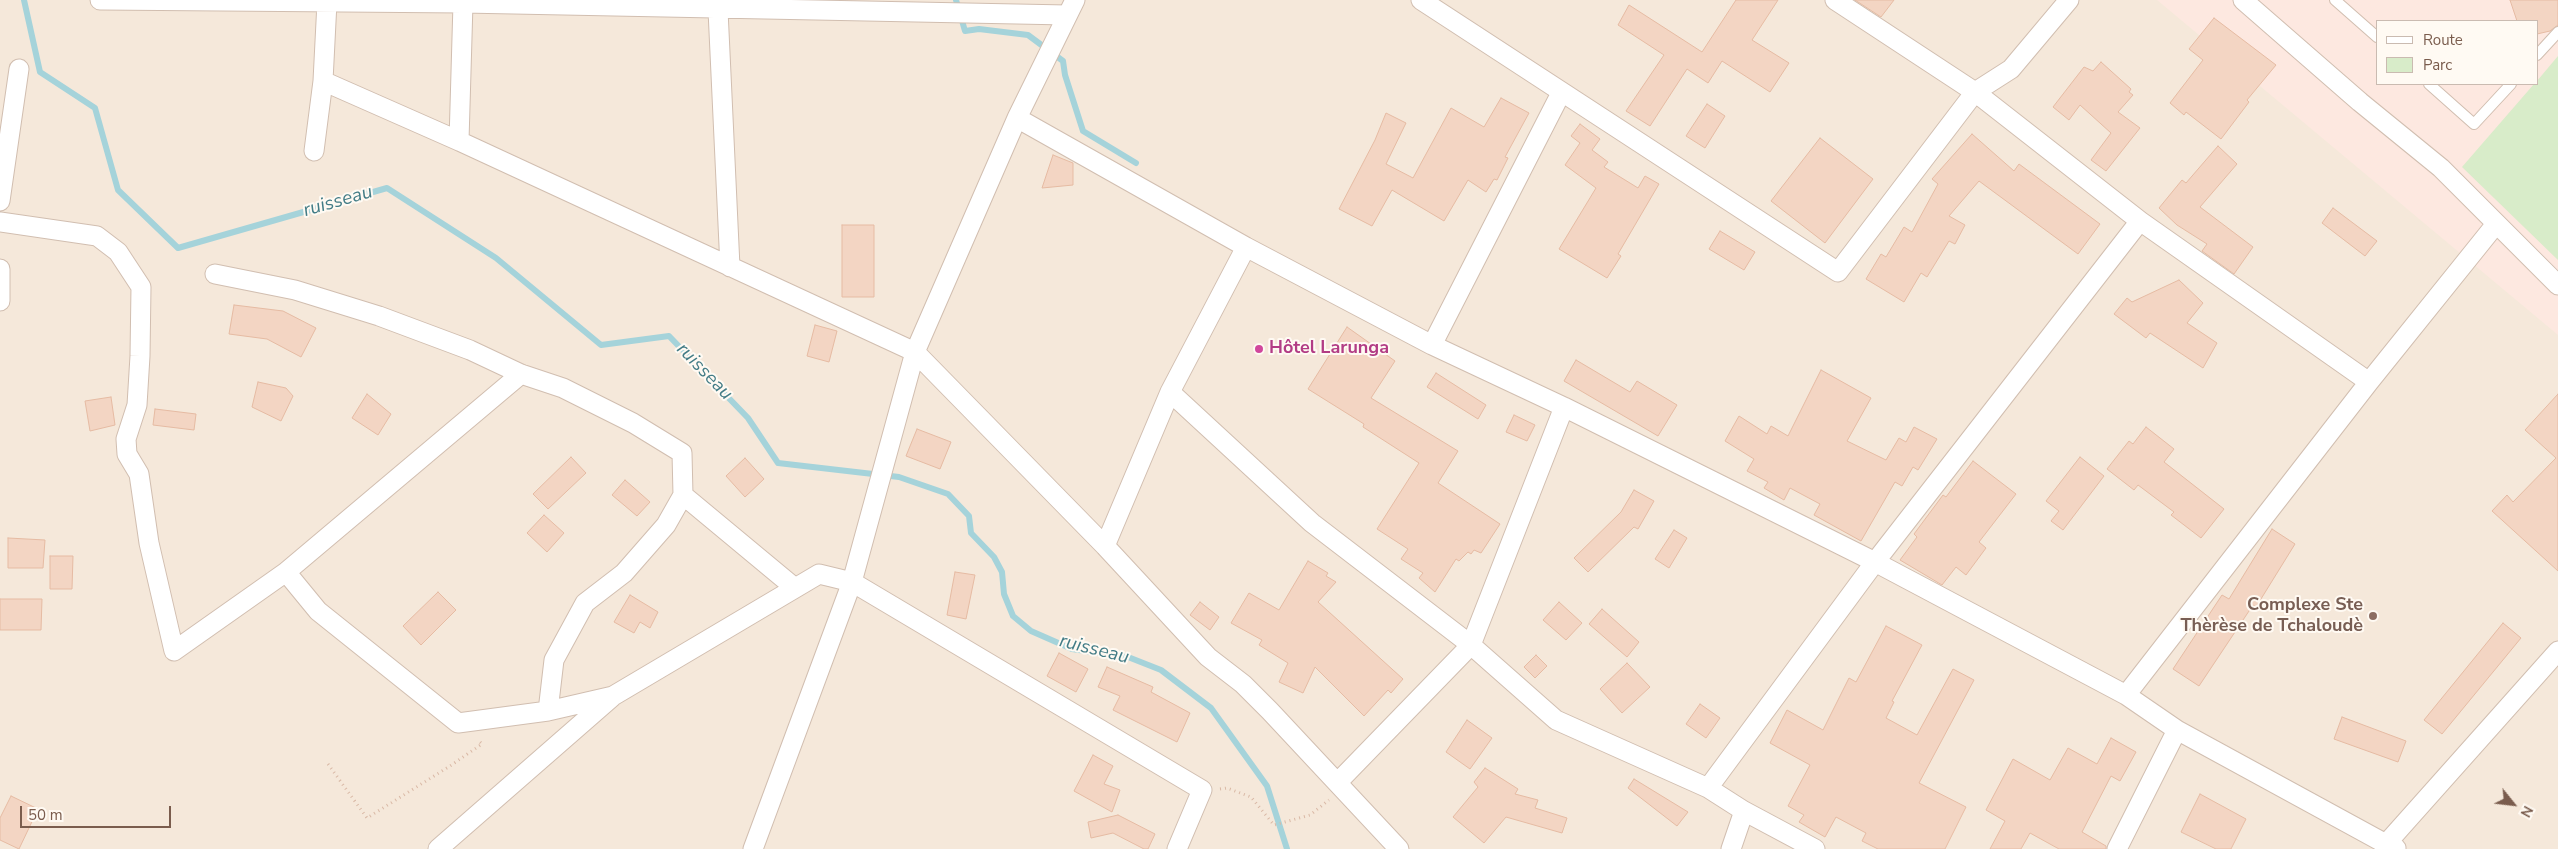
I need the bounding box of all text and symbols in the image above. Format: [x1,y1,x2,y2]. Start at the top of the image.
legend [2376,20,2538,85]
text: Route [2423,30,2463,50]
text: Parc [2423,55,2452,75]
water label: ruisseau [301,181,375,223]
place label: Hôtel Larunga [1269,338,1389,360]
water label: ruisseau [671,339,737,405]
marker: Hôtel Larunga [1253,343,1265,355]
place label: Complexe Ste Thèrèse de Tchaloudè [2180,595,2363,638]
marker: Complexe Ste Thèrèse de Tchaloudè [2367,610,2379,622]
water label: ruisseau [1057,630,1131,670]
north arrow [2488,779,2538,829]
scale bar [22,796,174,828]
text: N [2516,802,2537,821]
text: 50 m [28,805,63,825]

